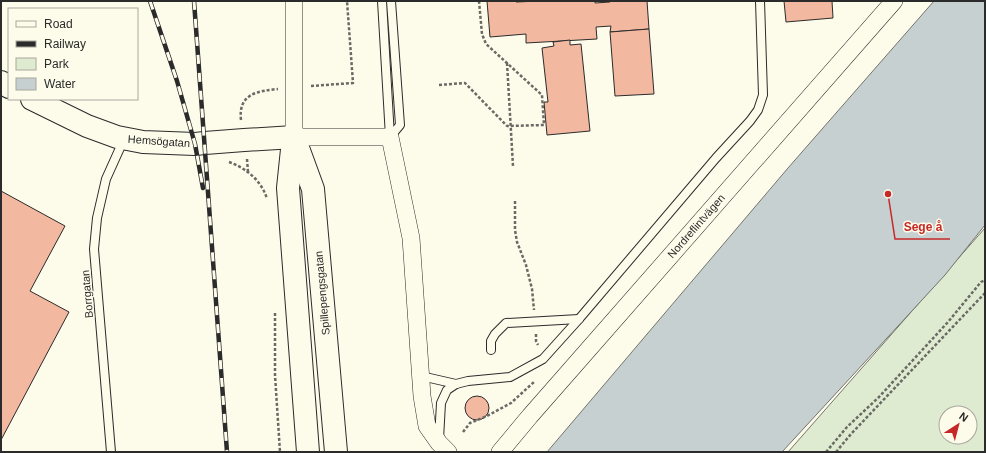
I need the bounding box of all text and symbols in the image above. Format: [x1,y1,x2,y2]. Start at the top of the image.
legend [8,8,138,100]
text: Road [44,17,73,31]
text: Railway [44,37,86,51]
text: Park [44,57,70,71]
text: Water [44,77,76,91]
street label: Hemsögatan [127,133,191,149]
street label: Nordreflintvägen [665,192,727,260]
callout: Sege å [895,215,950,239]
text: Sege å [904,220,943,234]
street label: Spillepengsgatan [312,250,332,336]
street label: Borrgatan [79,269,95,319]
north arrow [938,405,978,445]
text: N [957,410,971,424]

